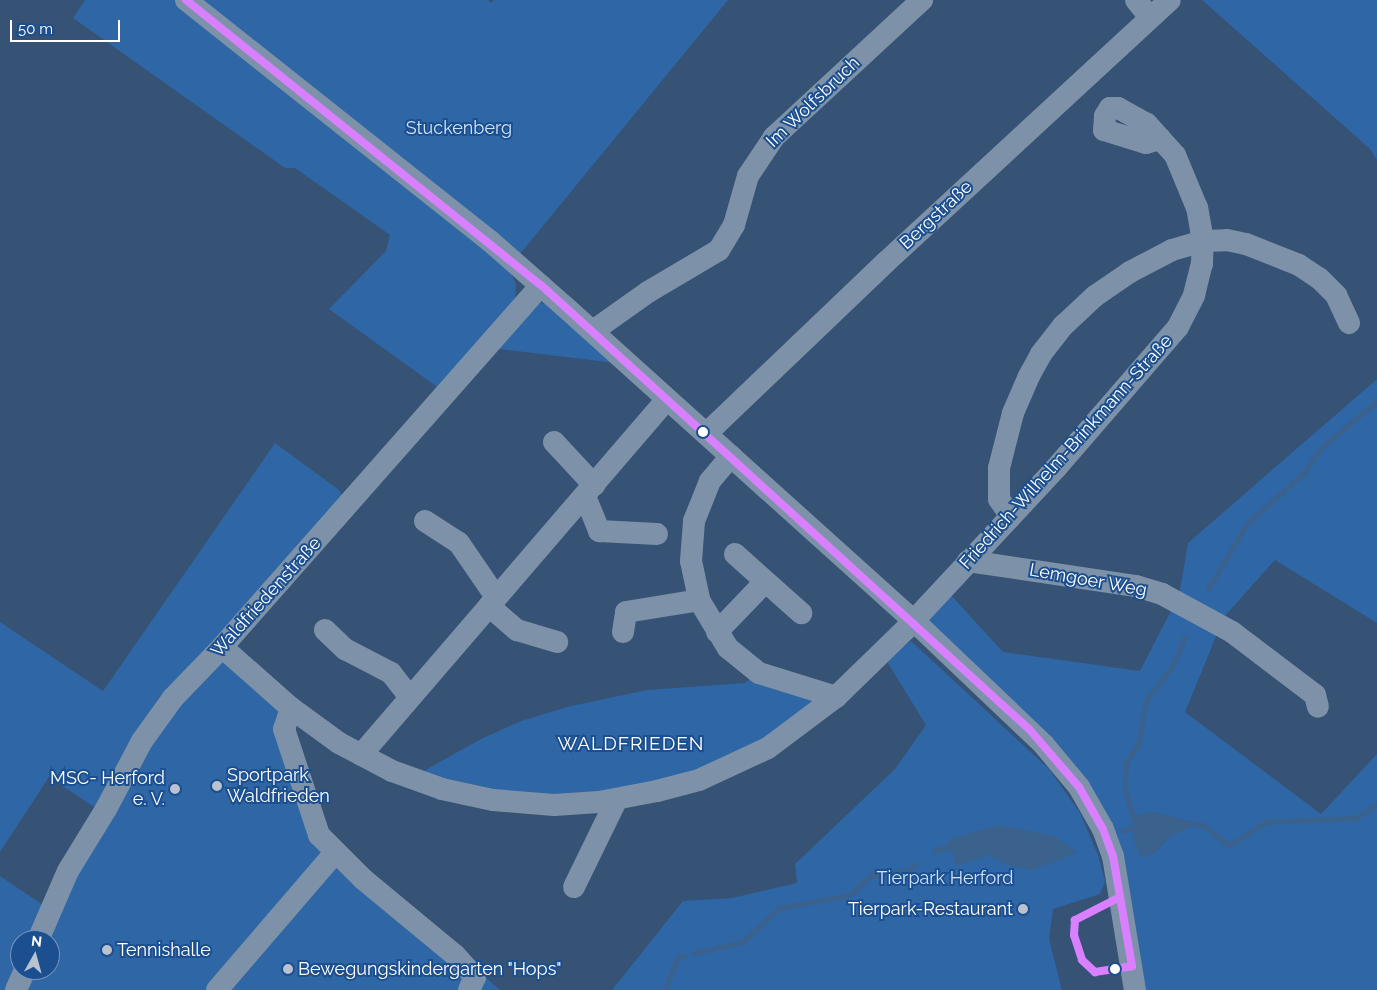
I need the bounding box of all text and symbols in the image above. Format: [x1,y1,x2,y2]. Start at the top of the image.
scale bar [12,10,122,42]
text: 50 m [18,20,53,38]
street label: Im Wolfsbruch [762,52,864,152]
park label: Stuckenberg [406,117,512,139]
street label: Bergstraße [895,176,977,254]
street label: Friedrich-Wilhelm-Brinkmann-Straße [955,330,1177,574]
unlabelled marker [698,427,708,437]
street label: Waldfriedenstraße [206,533,326,661]
street label: Lemgoer Weg [1027,559,1149,601]
district label: WALDFRIEDEN [556,733,706,755]
place label: Sportpark Waldfrieden [227,765,330,808]
place label: MSC- Herford e. V. [50,768,165,811]
marker: Sportpark Waldfrieden [211,780,223,792]
marker: MSC- Herford e. V. [169,783,181,795]
park label: Tierpark Herford [877,867,1013,889]
place label: Tierpark-Restaurant [848,898,1013,920]
marker: Tierpark-Restaurant [1017,903,1029,915]
north arrow [10,930,60,980]
text: N [30,933,43,950]
place label: Tennishalle [117,939,211,961]
marker: Tennishalle [101,944,113,956]
place label: Bewegungskindergarten "Hops" [298,958,562,980]
marker: Bewegungskindergarten "Hops" [282,963,294,975]
unlabelled marker [1110,964,1120,974]

